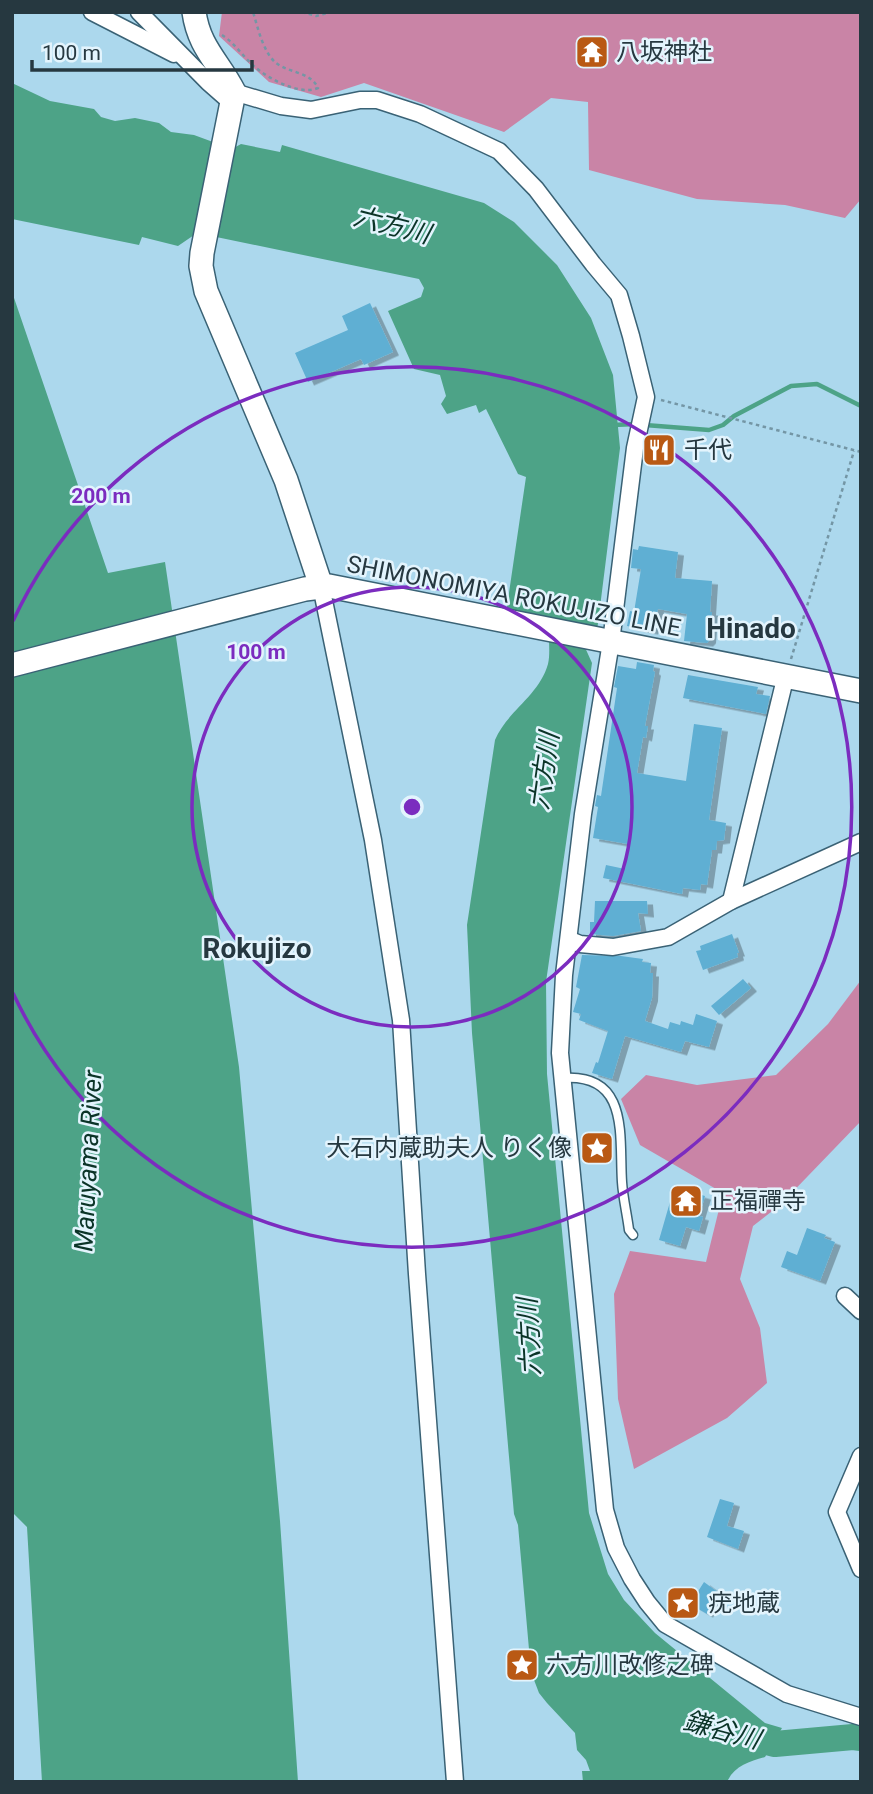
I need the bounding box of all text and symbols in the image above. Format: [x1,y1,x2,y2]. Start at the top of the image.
scale bar [32,28,252,72]
temple icon: 八坂神社 [573,33,611,71]
place label: 八坂神社 [616,38,712,66]
text: 100 m [42,41,101,65]
water label: 六方川 [351,201,436,250]
restaurant icon: 千代 [640,431,678,469]
place label: 千代 [684,436,732,464]
text: 200 m [71,484,131,508]
street label: SHIMONOMIYA ROKUJIZO LINE [345,550,683,642]
district label: Hinado [706,612,796,645]
text: 100 m [226,640,286,664]
water label: 六方川 [524,727,565,812]
centre of rings [400,795,424,819]
district label: Rokujizo [203,932,311,965]
water label: Maruyama River [68,1068,108,1252]
place icon: 大石内蔵助夫人 りく像 [578,1129,616,1167]
place label: 大石内蔵助夫人 りく像 [326,1134,572,1162]
temple icon: 正福禪寺 [667,1182,705,1220]
place label: 正福禪寺 [710,1187,806,1215]
water label: 六方川 [512,1294,546,1377]
place icon: 疣地蔵 [664,1584,702,1622]
place label: 疣地蔵 [708,1589,780,1617]
place icon: 六方川改修之碑 [503,1646,541,1684]
place label: 六方川改修之碑 [546,1651,714,1679]
water label: 鎌谷川 [680,1705,766,1755]

